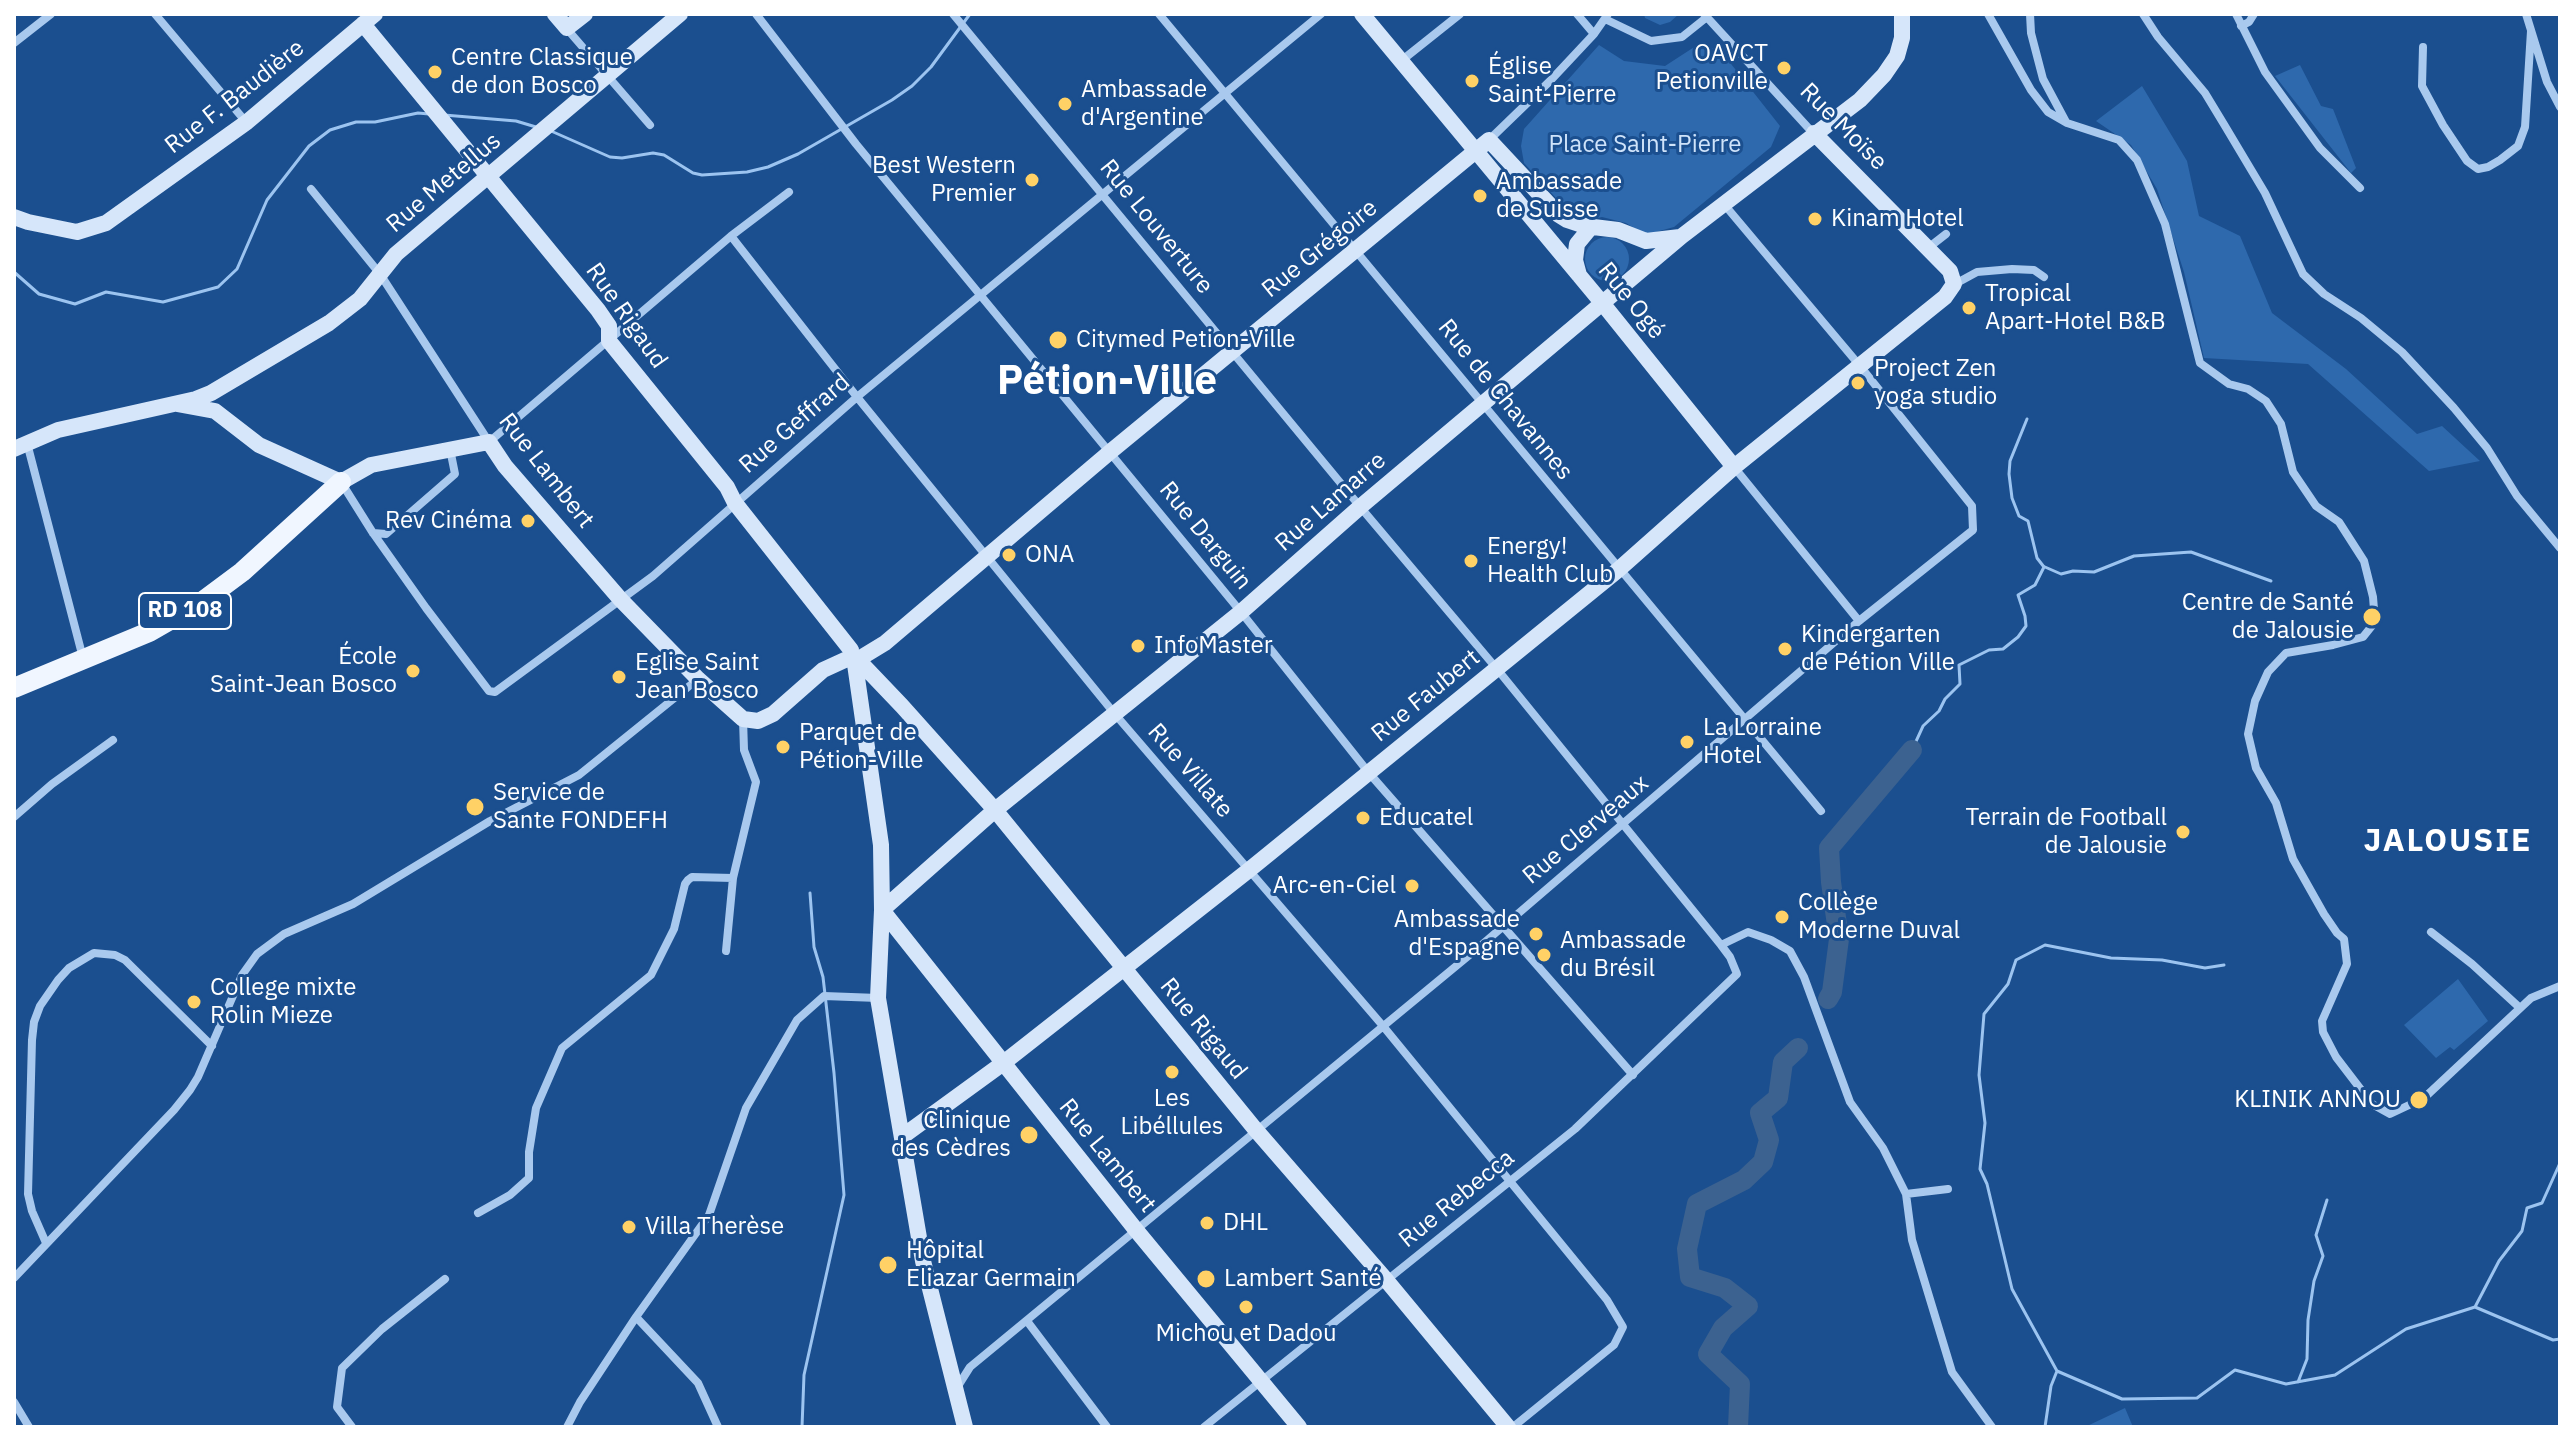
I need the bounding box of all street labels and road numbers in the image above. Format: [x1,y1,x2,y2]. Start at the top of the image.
street label: Rue F. Baudière [160,34,310,160]
street label: Rue Moïse [1793,77,1893,177]
street label: Rue Metellus [381,127,507,239]
street label: Rue Louverture [1093,154,1219,300]
street label: Rue Grégoire [1256,194,1384,304]
street label: Rue Ogé [1591,257,1671,345]
street label: Rue Rigaud [579,258,673,374]
street label: Rue de Chavannes [1431,314,1579,486]
street label: Rue Geffrard [734,368,856,480]
street label: Rue Lambert [492,408,600,534]
street label: Rue Lamarre [1270,446,1392,558]
street label: Rue Darguin [1153,476,1257,596]
road number: RD 108 [139,593,231,629]
street label: Rue Faubert [1366,644,1486,748]
street label: Rue Villate [1141,718,1239,824]
street label: Rue Clerveaux [1517,769,1655,891]
street label: Rue Rigaud [1153,972,1253,1086]
street label: Rue Lambert [1052,1093,1162,1219]
street label: Rue Rebecca [1394,1144,1520,1254]

